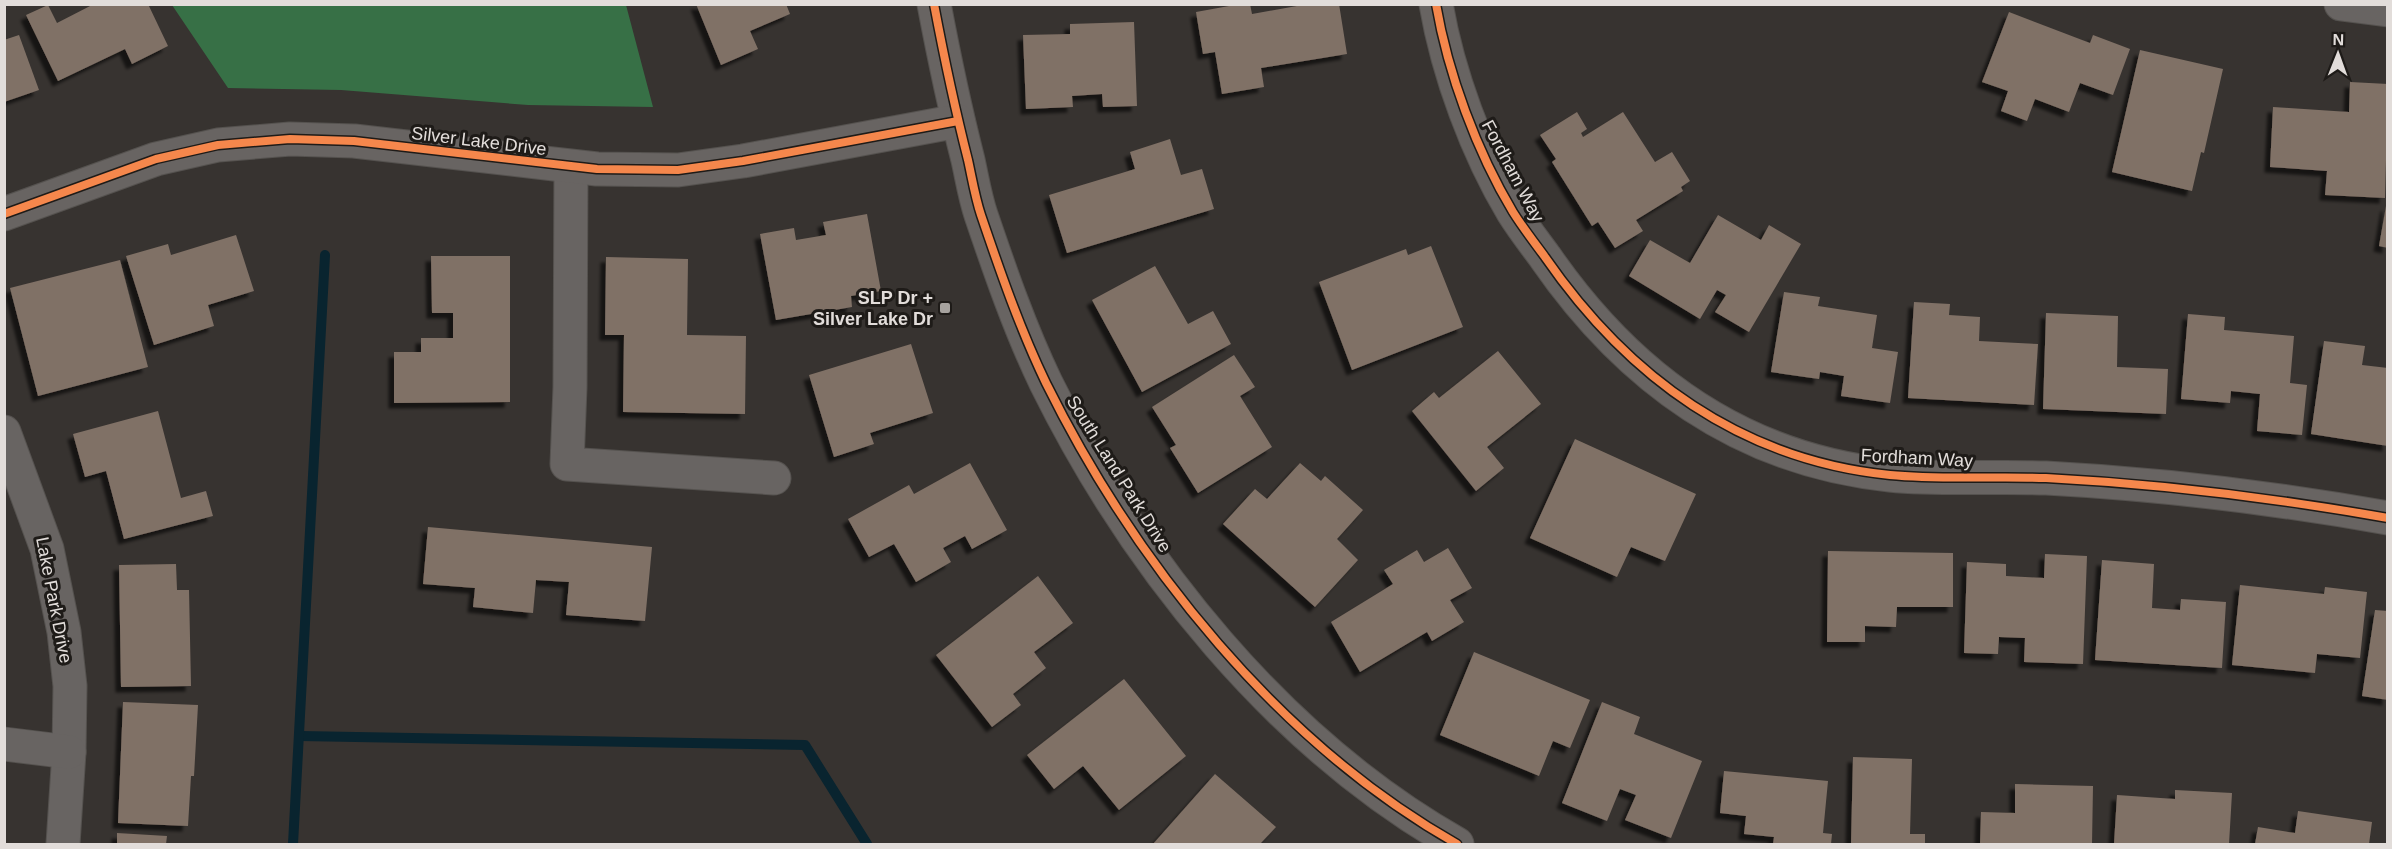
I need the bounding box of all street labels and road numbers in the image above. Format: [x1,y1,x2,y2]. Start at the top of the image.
street label: Fordham Way [1478,117,1548,225]
street label: Silver Lake Drive [410,123,548,159]
street label: South Land Park Drive [1063,392,1175,556]
street label: Fordham Way [1860,445,1974,471]
street label: Lake Park Drive [32,535,76,665]

